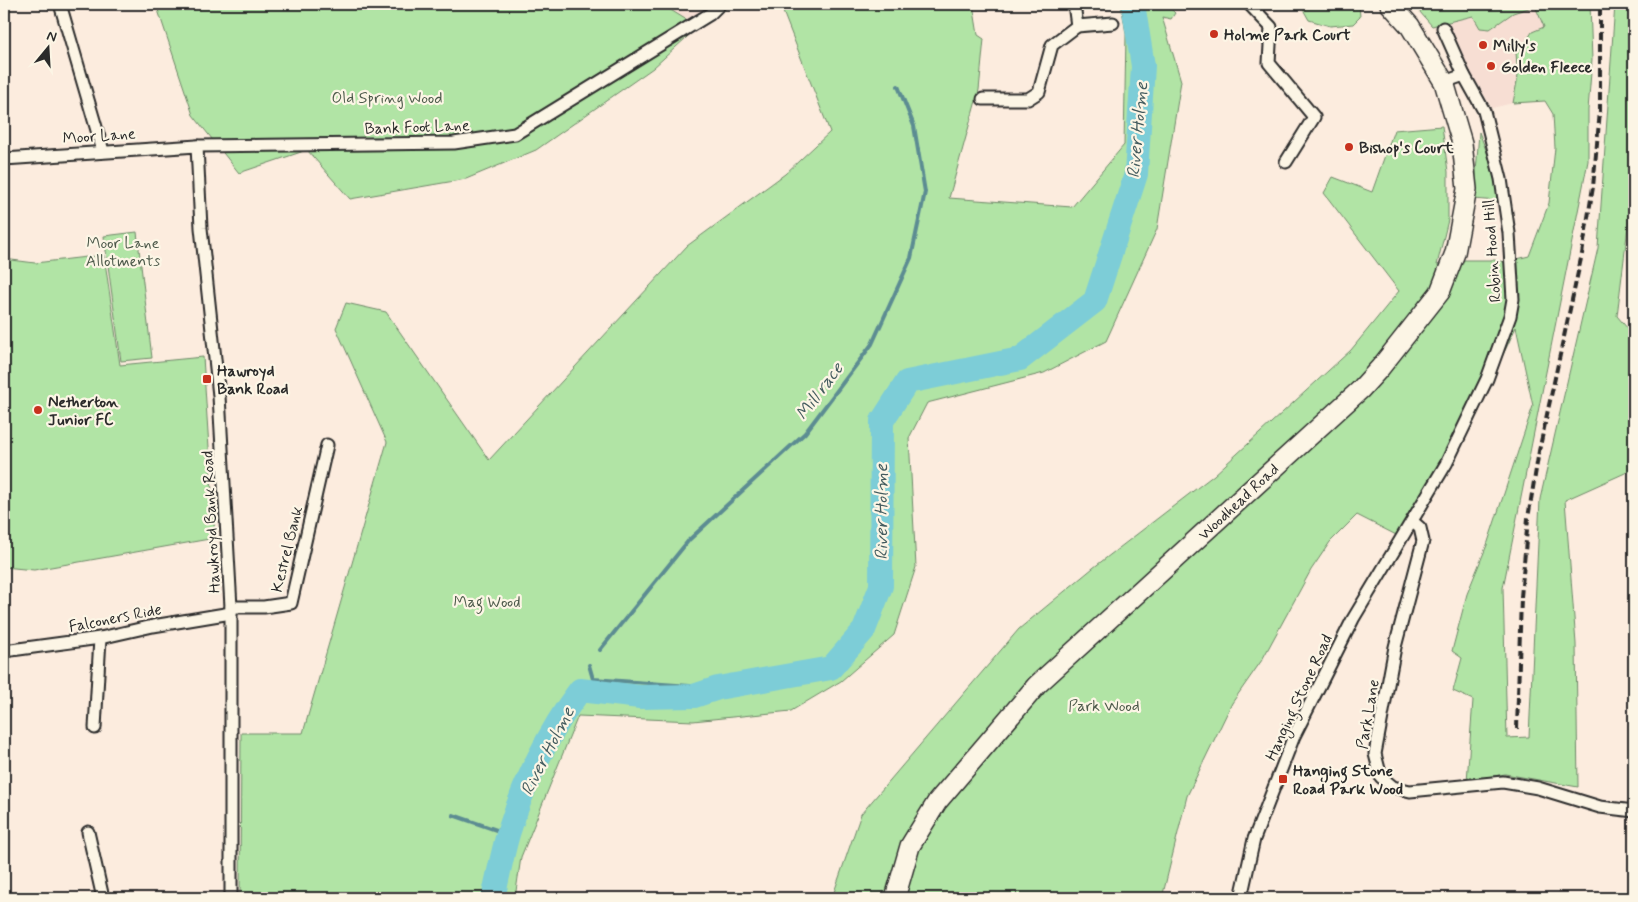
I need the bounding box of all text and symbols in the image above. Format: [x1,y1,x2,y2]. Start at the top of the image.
north arrow [22,22,72,72]
place label: Holme Park Court [1224,25,1351,46]
text: N [44,27,59,47]
marker: Holme Park Court [1208,28,1220,40]
place label: Milly's [1493,36,1537,57]
marker: Milly's [1477,39,1489,51]
place label: Golden Fleece [1501,57,1592,78]
marker: Golden Fleece [1485,60,1497,72]
water label: River Holme [1122,80,1154,179]
park label: Old Spring Wood [331,88,443,109]
street label: Bank Foot Lane [364,115,470,140]
street label: Moor Lane [62,123,136,150]
place label: Bishop's Court [1359,138,1454,159]
marker: Bishop's Court [1343,141,1355,153]
street label: Robin Hood Hill [1478,199,1507,303]
park label: Moor Lane Allotments [86,233,160,272]
water label: Mill race [790,357,850,425]
place label: Hawroyd Bank Road [217,361,289,400]
marker: Hawroyd Bank Road [201,373,213,385]
place label: Netherton Junior FC [48,392,119,431]
marker: Netherton Junior FC [32,404,44,416]
street label: Hawkroyd Bank Road [197,450,226,594]
street label: Woodhead Road [1194,459,1284,545]
water label: River Holme [870,463,894,560]
street label: Kestrel Bank [267,504,308,595]
park label: Mag Wood [453,592,521,614]
street label: Falconers Ride [67,599,163,638]
street label: Hanging Stone Road [1261,631,1339,765]
street label: Park Lane [1352,678,1385,751]
park label: Park Wood [1068,696,1140,717]
water label: River Holme [515,702,581,800]
place label: Hanging Stone Road Park Wood [1293,761,1403,800]
marker: Hanging Stone Road Park Wood [1277,773,1289,785]

